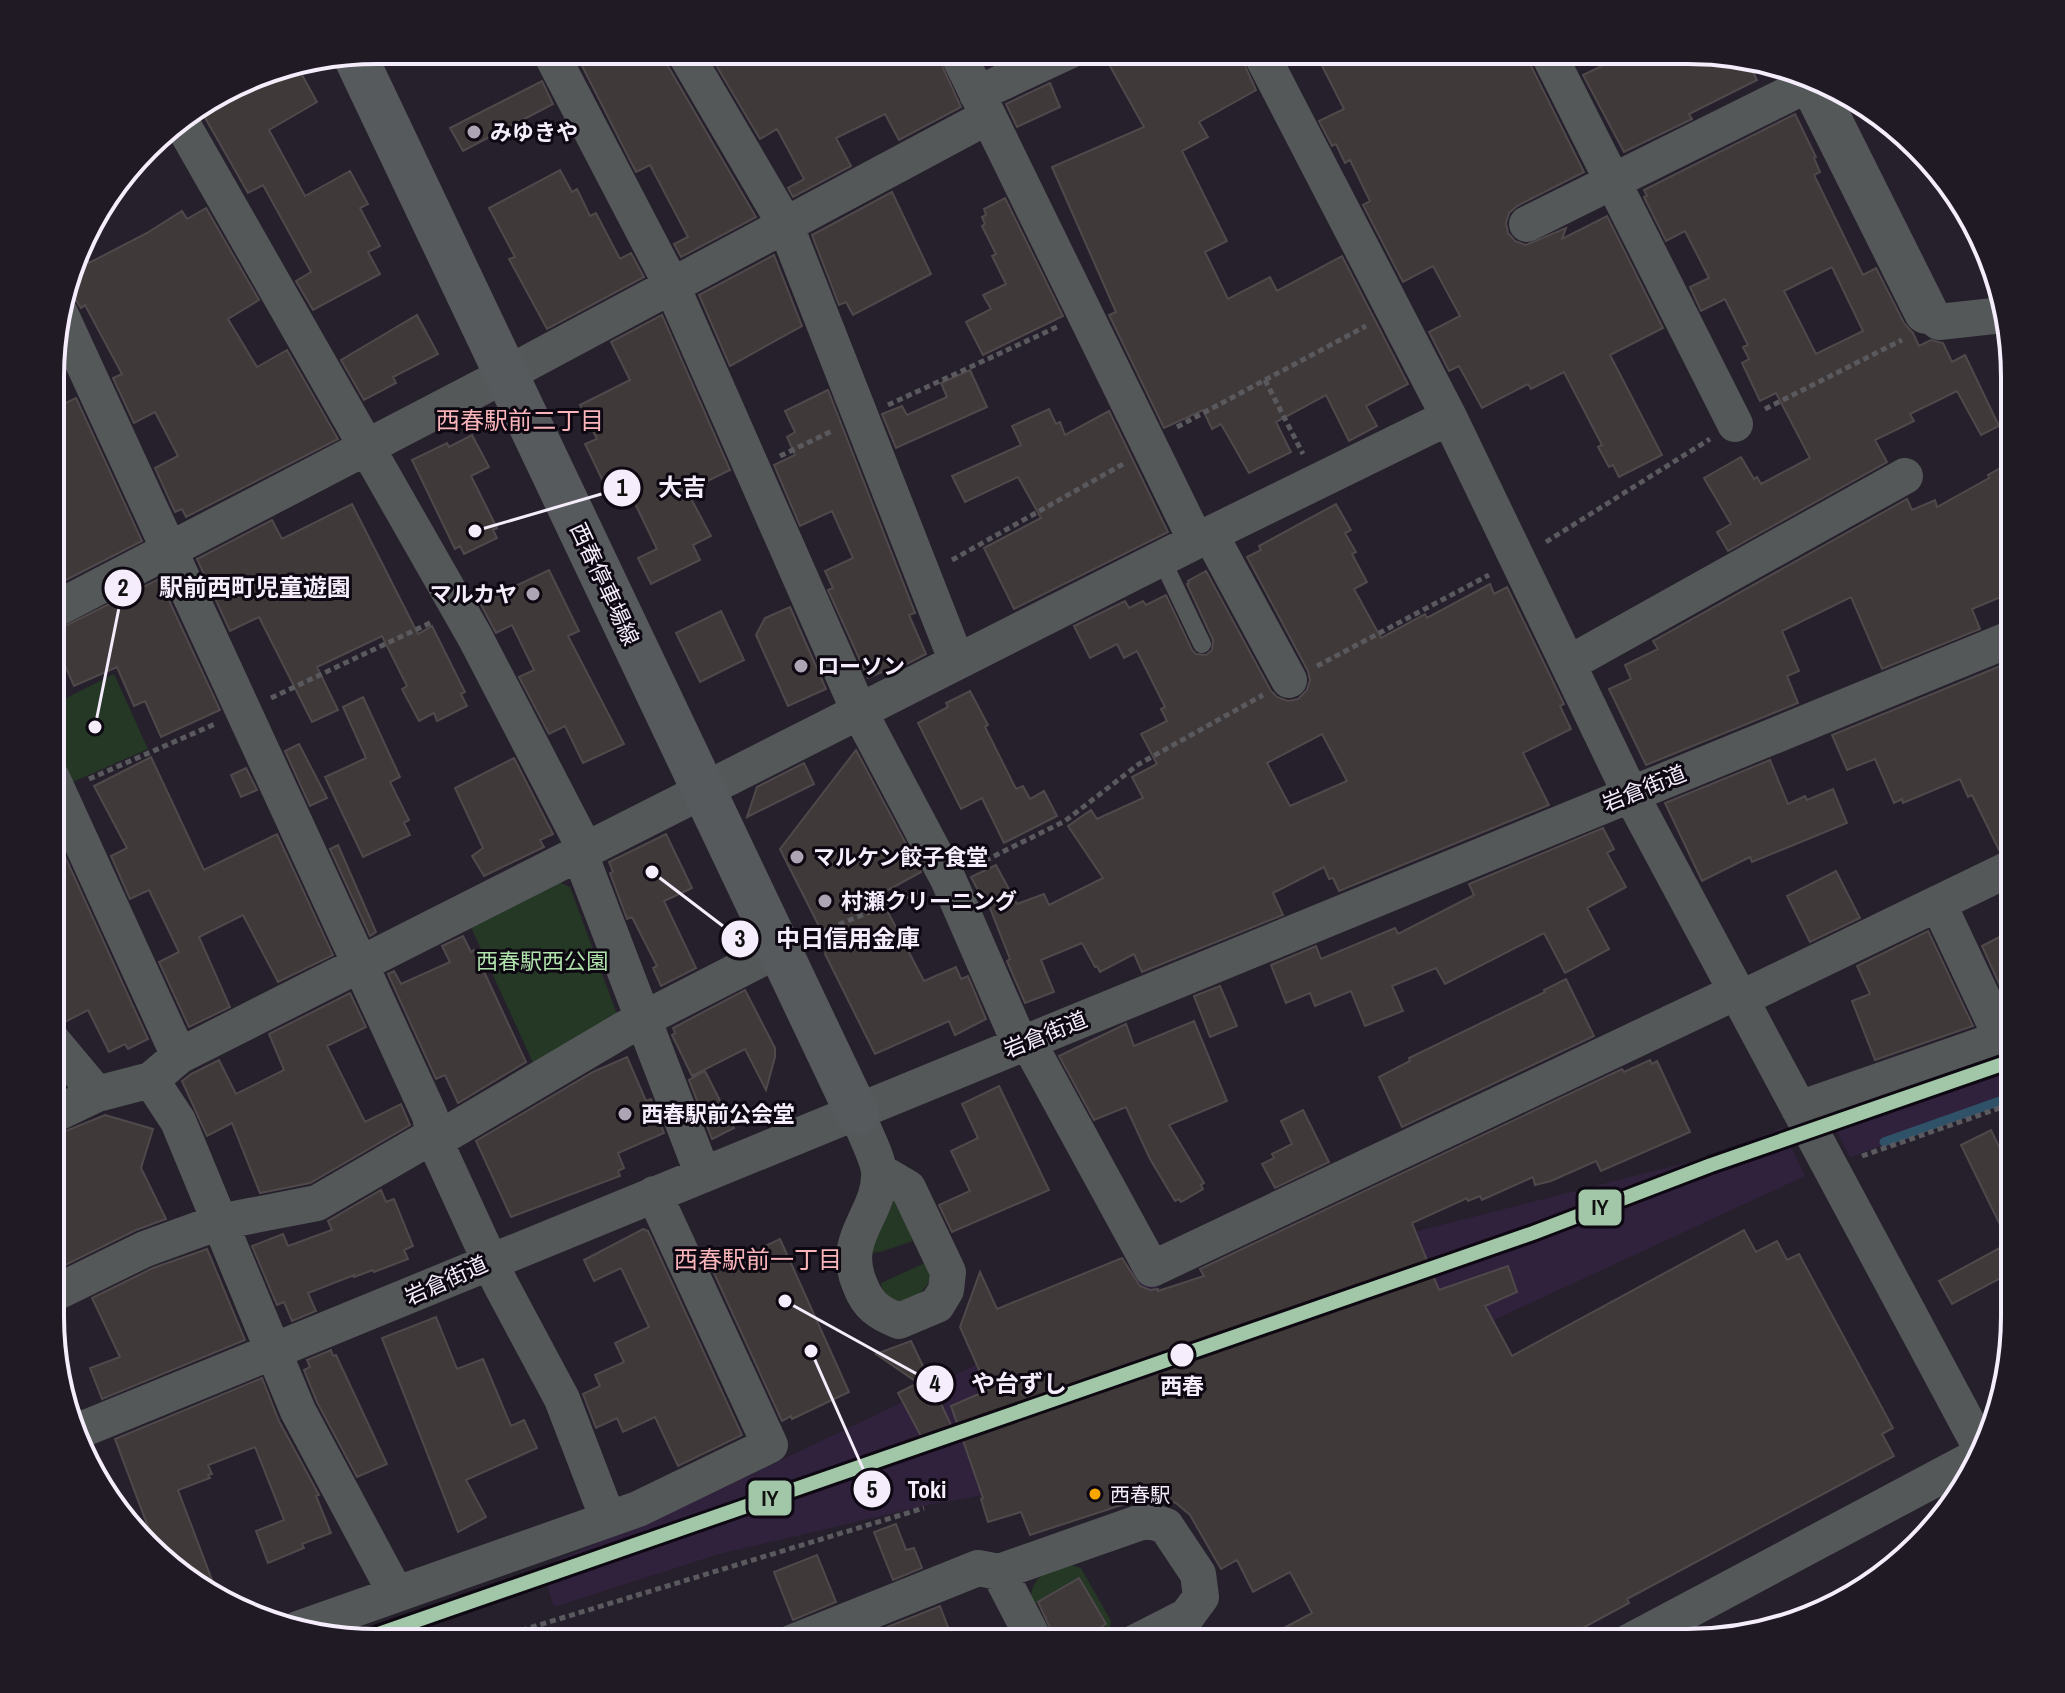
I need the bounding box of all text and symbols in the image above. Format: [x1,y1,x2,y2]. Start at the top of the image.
place label: みゆきや [490,117,578,147]
marker: みゆきや [465,123,483,141]
district label: 西春駅前二丁目 [436,404,604,436]
callout: 大吉 [602,464,722,512]
text: 1 [617,471,628,503]
text: 大吉 [658,471,706,503]
street label: 西春停車場線 [564,518,646,650]
callout: 駅前西町児童遊園 [103,564,367,612]
text: 2 [118,571,129,603]
text: 駅前西町児童遊園 [159,571,351,603]
place label: マルカヤ [430,579,517,609]
marker: マルカヤ [524,585,542,603]
place label: ローソン [817,651,905,681]
marker: ローソン [792,657,810,675]
street label: 岩倉街道 [1598,758,1690,818]
place label: マルケン餃子食堂 [813,842,988,872]
marker: マルケン餃子食堂 [788,848,806,866]
place label: 村瀬クリーニング [841,886,1017,916]
marker: 村瀬クリーニング [816,892,834,910]
callout: 中日信用金庫 [720,915,936,963]
text: 3 [735,922,746,954]
text: 中日信用金庫 [776,922,920,954]
park label: 西春駅西公園 [476,946,608,976]
street label: 岩倉街道 [999,1004,1091,1064]
place label: 西春駅前公会堂 [641,1099,795,1129]
marker: 西春駅前公会堂 [616,1105,634,1123]
line badge: IY [1577,1188,1623,1227]
text: IY [1591,1192,1609,1222]
district label: 西春駅前一丁目 [674,1243,842,1275]
street label: 岩倉街道 [400,1248,492,1312]
marker: 西春 [1168,1341,1196,1369]
callout: や台ずし [915,1360,1083,1408]
text: 4 [930,1367,941,1399]
text: や台ずし [971,1367,1067,1399]
place label: 西春 [1160,1371,1204,1401]
callout: Toki [852,1465,963,1513]
text: 5 [867,1473,878,1505]
text: Toki [907,1473,947,1505]
line badge: IY [747,1479,793,1517]
place label: 西春駅 [1110,1481,1170,1508]
text: IY [761,1483,779,1513]
marker: 西春駅 [1087,1486,1103,1502]

